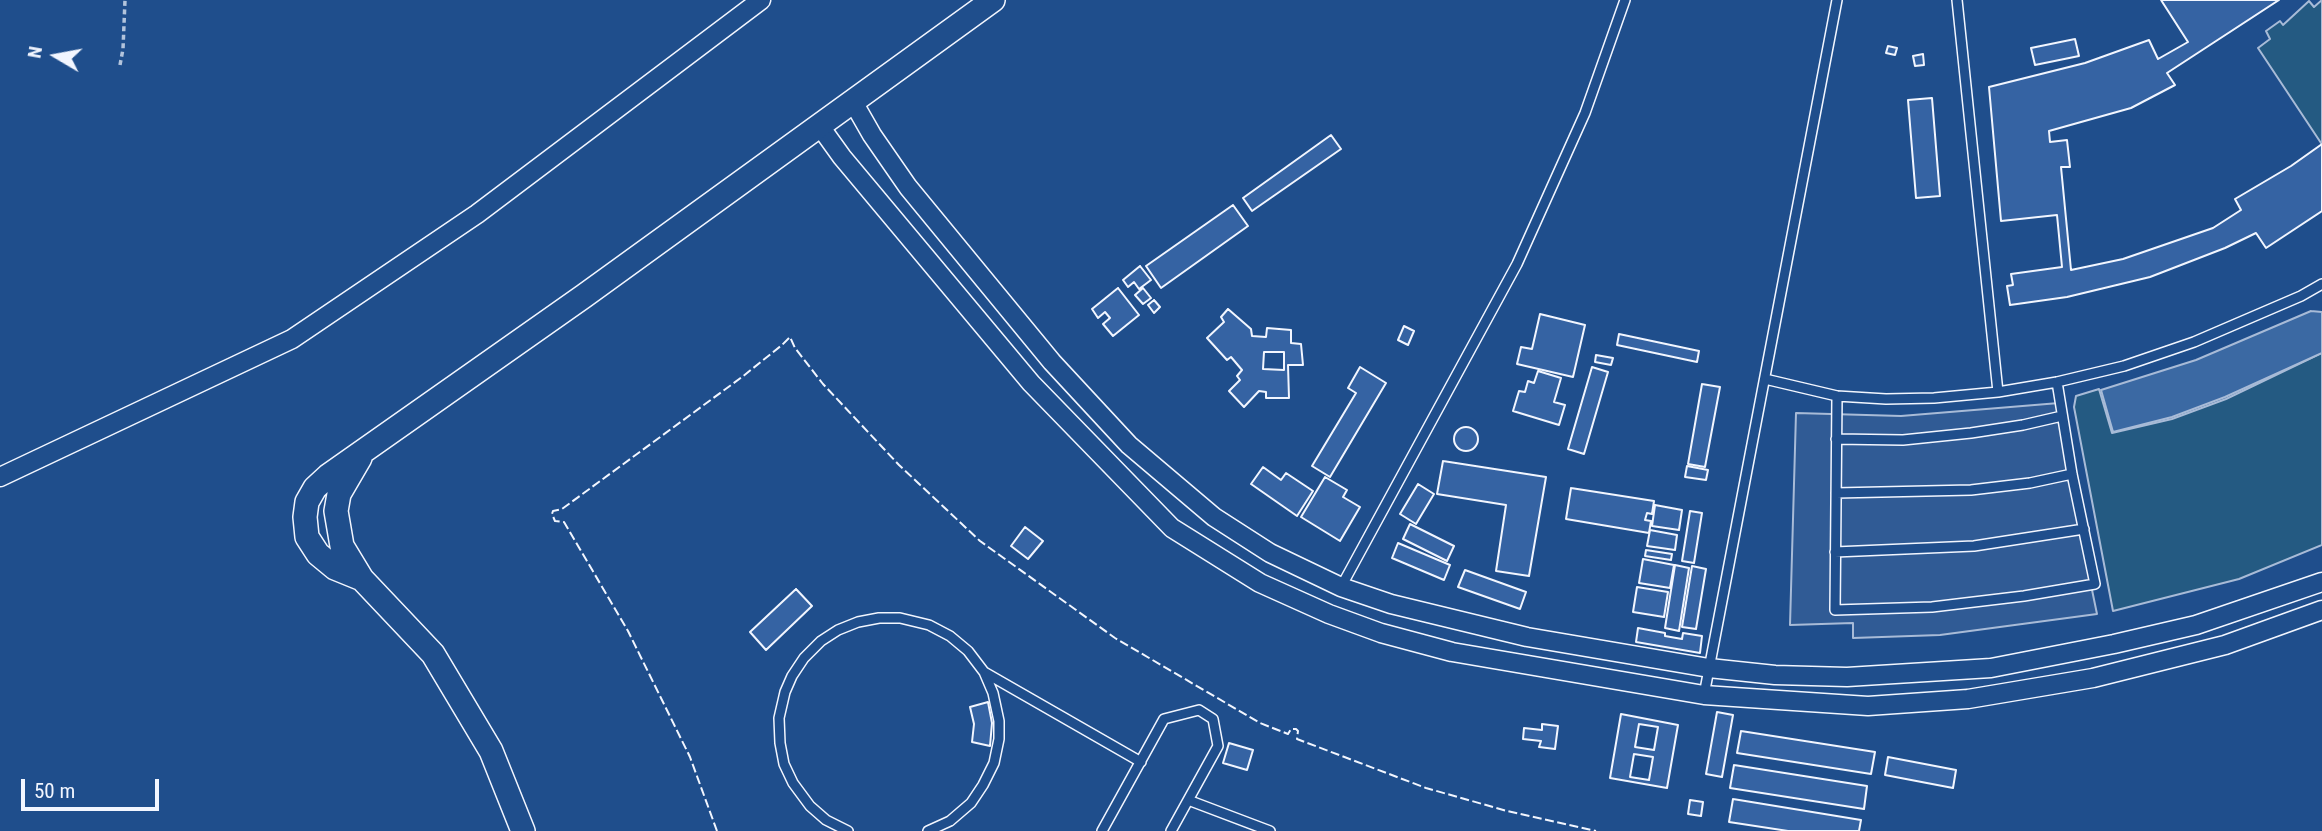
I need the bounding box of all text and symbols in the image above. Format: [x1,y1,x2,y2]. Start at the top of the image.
north arrow [21,21,91,91]
text: N [22,45,47,60]
scale bar [24,764,163,808]
text: 50 m [34,779,75,803]

